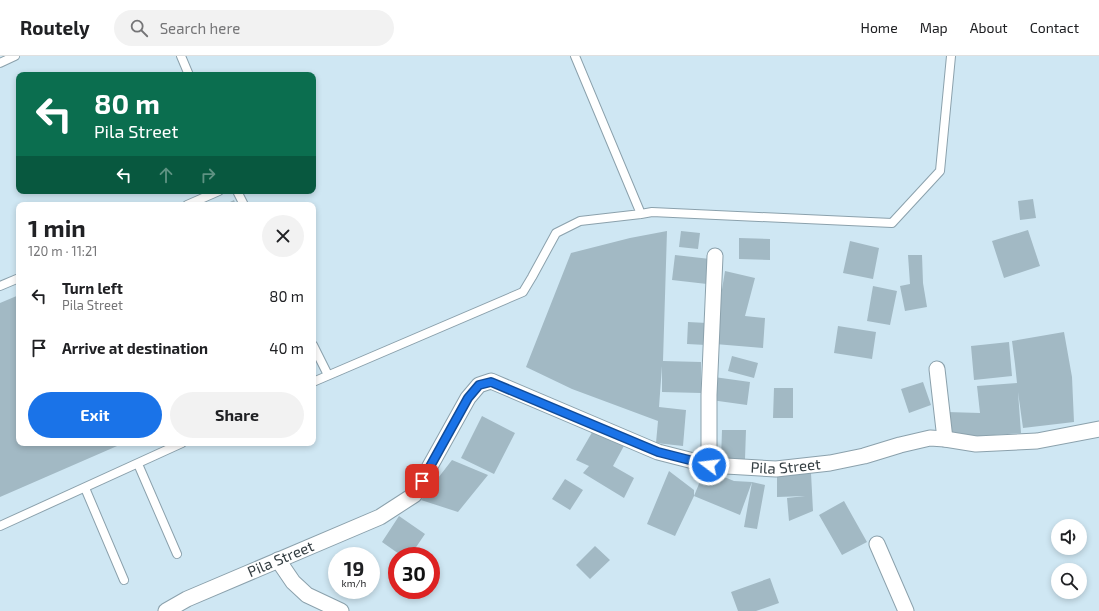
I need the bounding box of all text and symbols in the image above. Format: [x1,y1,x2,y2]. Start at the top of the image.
search box [114,10,394,46]
text: Routely [20,16,90,39]
icon: search [128,17,150,39]
text: Search here [160,19,240,37]
text: Home [861,19,898,36]
text: Map [920,19,948,36]
text: About [970,19,1008,36]
text: Contact [1030,19,1079,36]
text: 80 m [94,86,160,120]
icon: left [28,88,80,140]
text: Pila Street [94,120,178,142]
icon: left [113,164,135,186]
icon: ahead [155,164,177,186]
icon: right [197,164,219,186]
text: 1 min [28,213,86,242]
button: close [262,215,304,257]
text: 120 m · 11:21 [28,243,97,259]
text: Turn left [62,279,123,297]
icon: left [28,285,50,307]
text: 80 m [269,287,304,305]
text: Pila Street [62,297,123,313]
icon: arrive [28,337,50,359]
text: Arrive at destination [62,339,208,357]
text: 40 m [269,339,304,357]
button: Exit [28,392,162,438]
button: Share [170,392,304,438]
position arrow [688,444,730,486]
street label: Pila Street [750,454,822,477]
pin [405,464,439,498]
icon: arrive [411,470,433,492]
map controls [1051,519,1087,599]
button: sound [1051,519,1087,555]
street label: Pila Street [244,536,316,580]
speed limit sign: 30 [388,547,440,599]
text: 19 [344,556,364,580]
button: search [1051,563,1087,599]
text: km/h [342,577,366,589]

